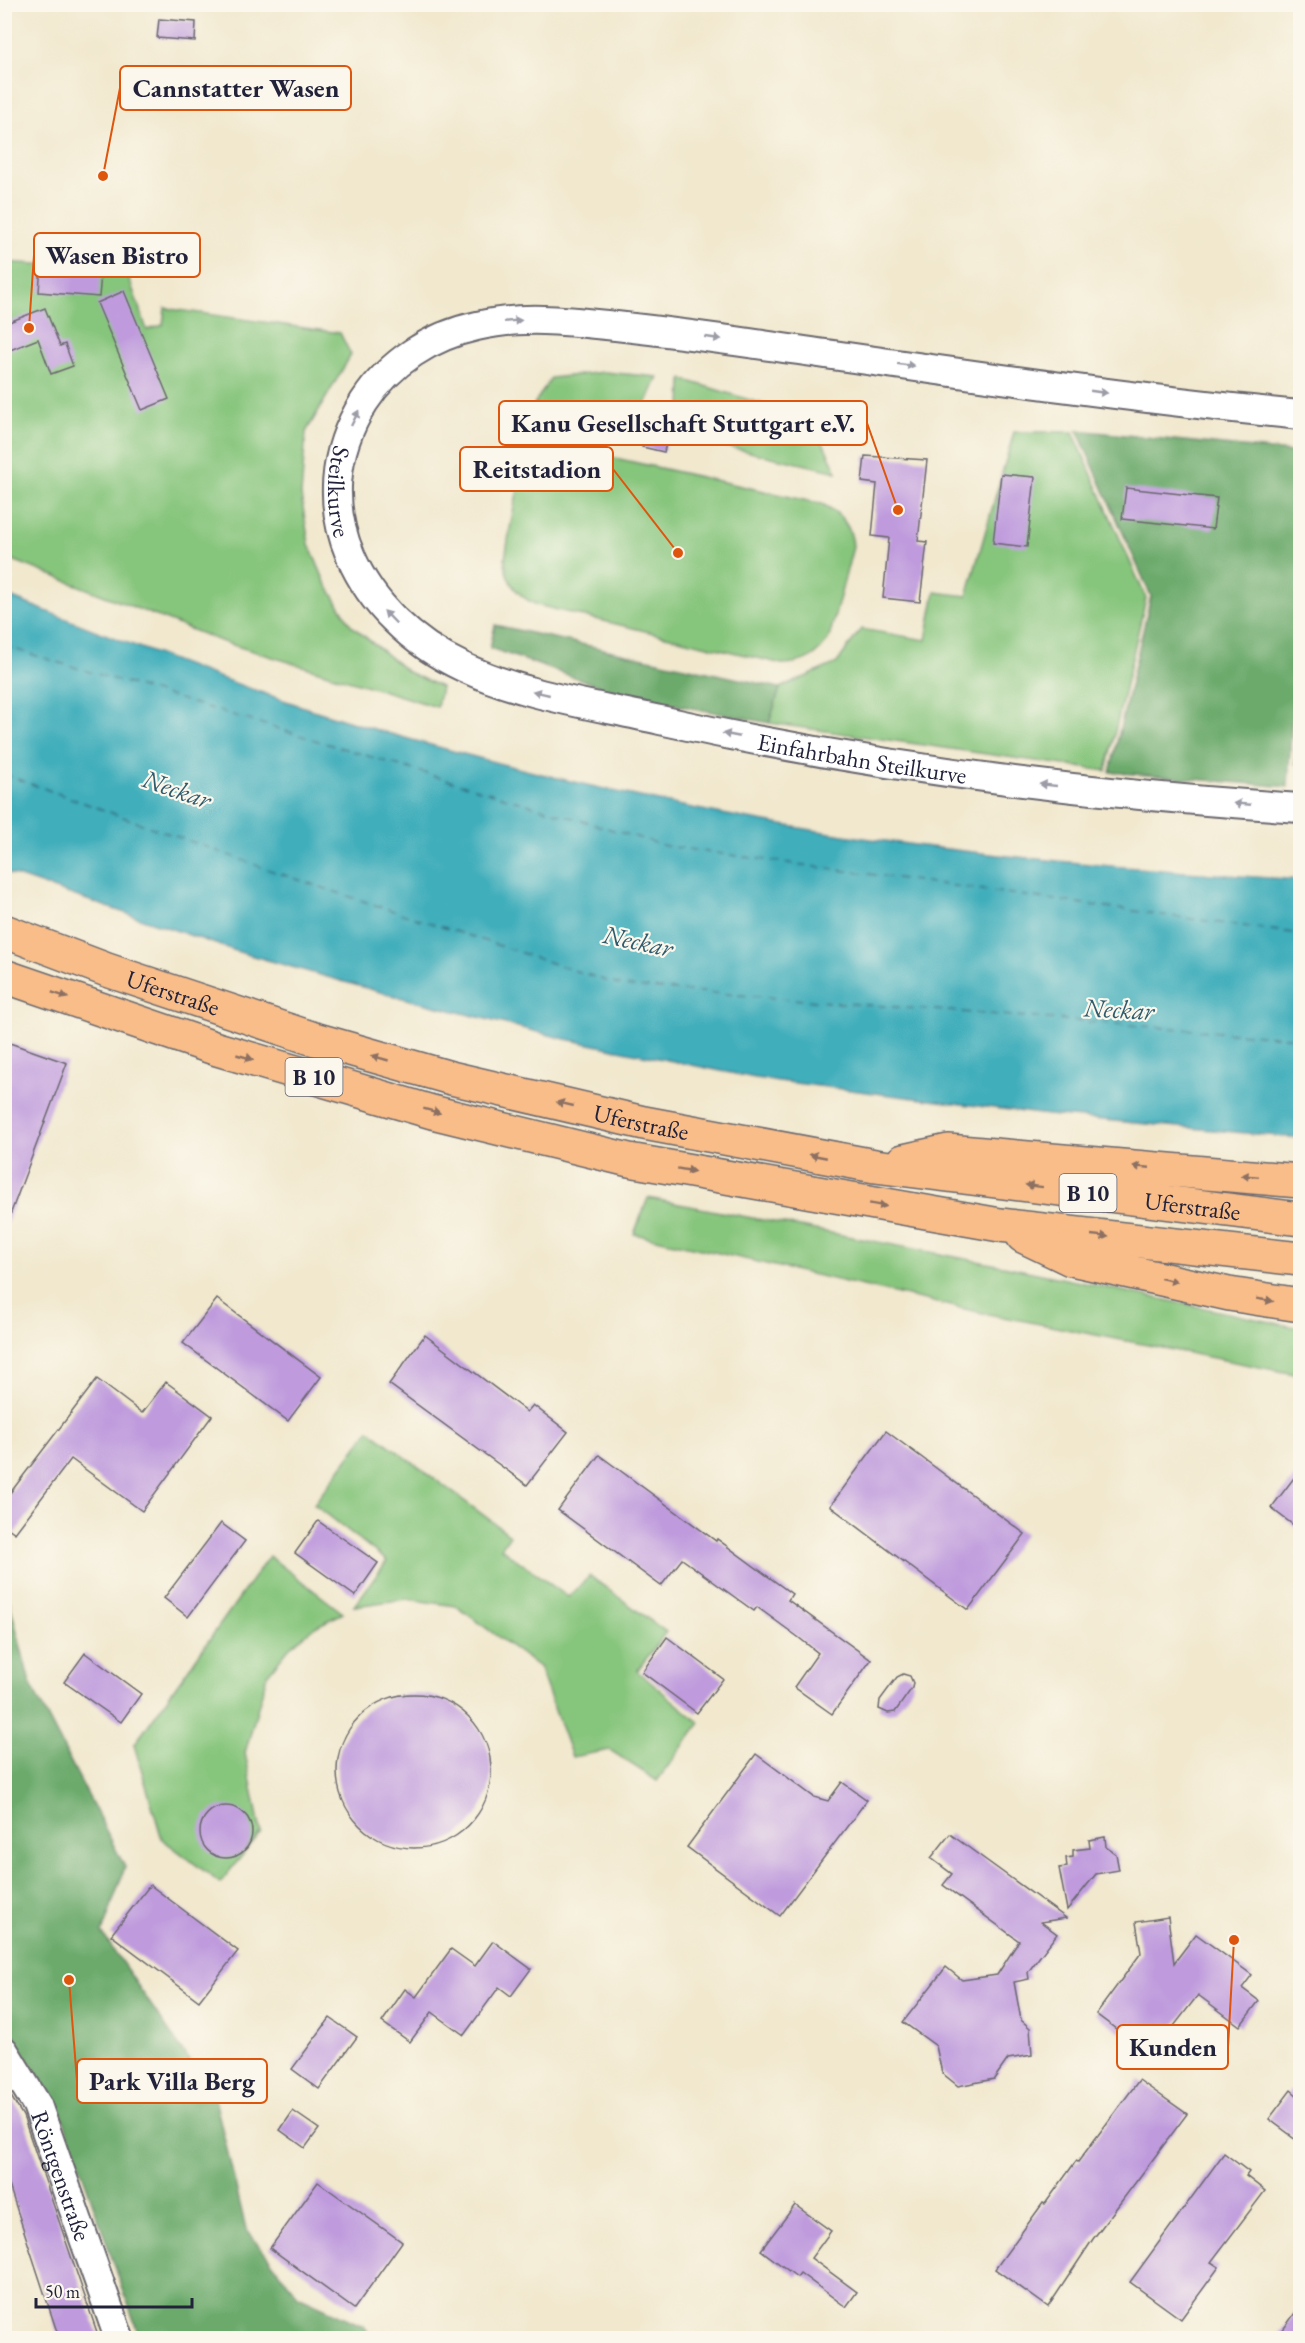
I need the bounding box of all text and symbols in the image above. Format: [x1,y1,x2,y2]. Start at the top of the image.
callout: Cannstatter Wasen [120,66,351,110]
text: Cannstatter Wasen [133,71,340,105]
callout: Wasen Bistro [34,233,200,277]
text: Wasen Bistro [46,238,188,272]
one-way arrow [504,316,523,326]
one-way arrow [704,334,723,343]
one-way arrow [897,361,916,370]
one-way arrow [1090,388,1109,397]
callout: Kanu Gesellschaft Stuttgart e.V. [499,401,867,445]
text: Kanu Gesellschaft Stuttgart e.V. [511,406,855,440]
one-way arrow [350,409,360,427]
street label: Steilkurve [321,443,358,540]
callout: Reitstadion [460,447,613,491]
text: Reitstadion [473,452,601,486]
one-way arrow [383,609,397,624]
one-way arrow [531,688,550,698]
street label: Einfahrbahn Steilkurve [755,725,969,790]
one-way arrow [721,730,740,739]
water label: Neckar [137,761,217,817]
one-way arrow [1039,780,1058,789]
one-way arrow [1233,799,1252,809]
water label: Neckar [599,917,677,965]
street label: Uferstraße [123,962,224,1022]
water label: Neckar [1082,990,1156,1028]
one-way arrow [51,991,69,1001]
one-way arrow [236,1053,254,1062]
one-way arrow [371,1053,389,1062]
road number: B 10 [286,1058,342,1096]
street label: Uferstraße [591,1096,691,1147]
one-way arrow [556,1099,574,1109]
one-way arrow [423,1107,441,1117]
one-way arrow [808,1151,827,1160]
one-way arrow [1131,1162,1150,1172]
one-way arrow [677,1166,696,1175]
one-way arrow [1240,1171,1259,1181]
road number: B 10 [1060,1174,1116,1212]
one-way arrow [1024,1181,1043,1191]
street label: Uferstraße [1143,1184,1242,1227]
one-way arrow [869,1201,888,1210]
one-way arrow [1091,1232,1110,1241]
one-way arrow [1160,1276,1178,1286]
one-way arrow [1255,1295,1274,1304]
callout: Kunden [1117,2025,1228,2069]
text: Kunden [1129,2030,1217,2064]
callout: Park Villa Berg [77,2059,267,2103]
text: Park Villa Berg [89,2064,256,2098]
street label: Röntgenstraße [25,2106,99,2245]
scale bar [36,2271,192,2309]
text: 50 m [45,2280,80,2303]

